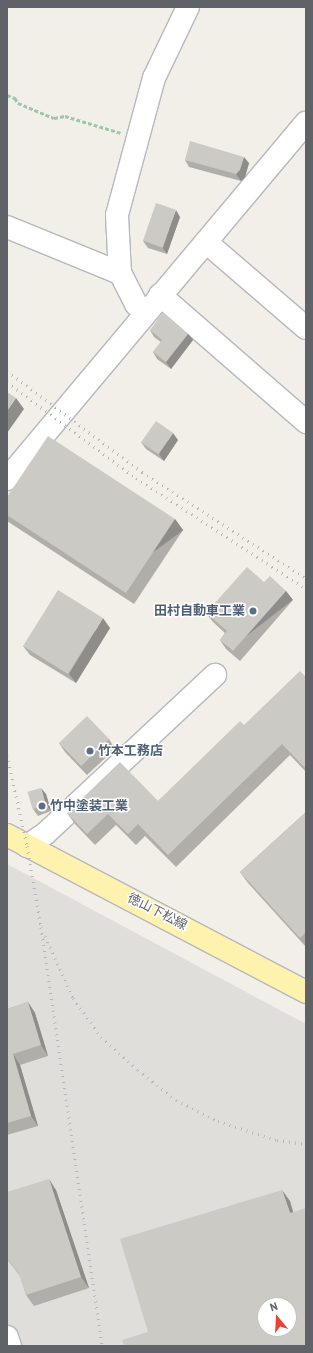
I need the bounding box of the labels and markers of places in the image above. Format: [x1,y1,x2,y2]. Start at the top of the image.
place label: 田村自動車工業 [154,603,245,619]
marker: 田村自動車工業 [248,606,258,616]
place label: 竹本工務店 [98,743,163,759]
marker: 竹本工務店 [85,746,95,756]
place label: 竹中塗装工業 [50,798,128,814]
marker: 竹中塗装工業 [37,801,47,811]

